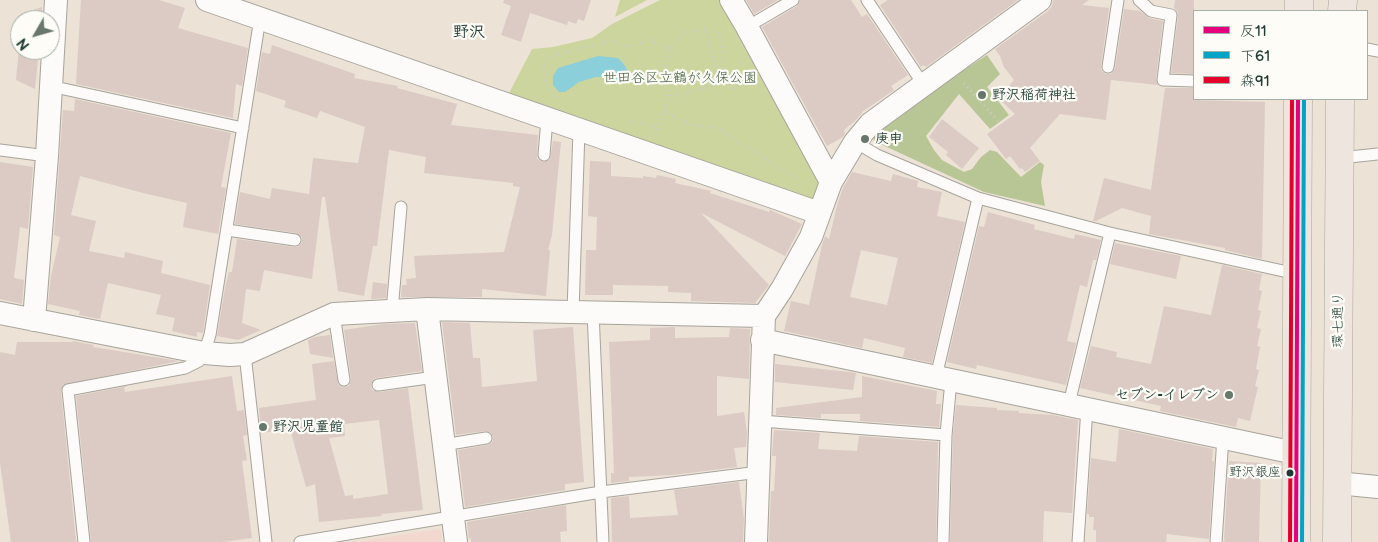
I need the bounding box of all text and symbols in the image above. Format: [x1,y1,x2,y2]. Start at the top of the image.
north arrow [10,10,60,60]
legend [1193,10,1368,100]
text: 反11 [1240,22,1267,41]
district label: 野沢 [453,23,485,43]
text: N [14,35,34,53]
text: 下61 [1240,47,1270,66]
park label: 世田谷区立鶴が久保公園 [603,70,757,86]
text: 森91 [1240,72,1269,91]
place label: 野沢稲荷神社 [992,87,1076,103]
marker: 野沢稲荷神社 [976,89,988,101]
place label: 庚申 [875,131,903,147]
marker: 庚申 [859,133,871,145]
street label: 環七通り [1330,292,1346,348]
place label: セブン-イレブン [1115,387,1219,403]
marker: セブン-イレブン [1223,389,1235,401]
place label: 野沢児童館 [273,419,343,435]
marker: 野沢児童館 [257,421,269,433]
place label: 野沢銀座 [1229,465,1281,481]
marker: 野沢銀座 [1285,468,1295,478]

